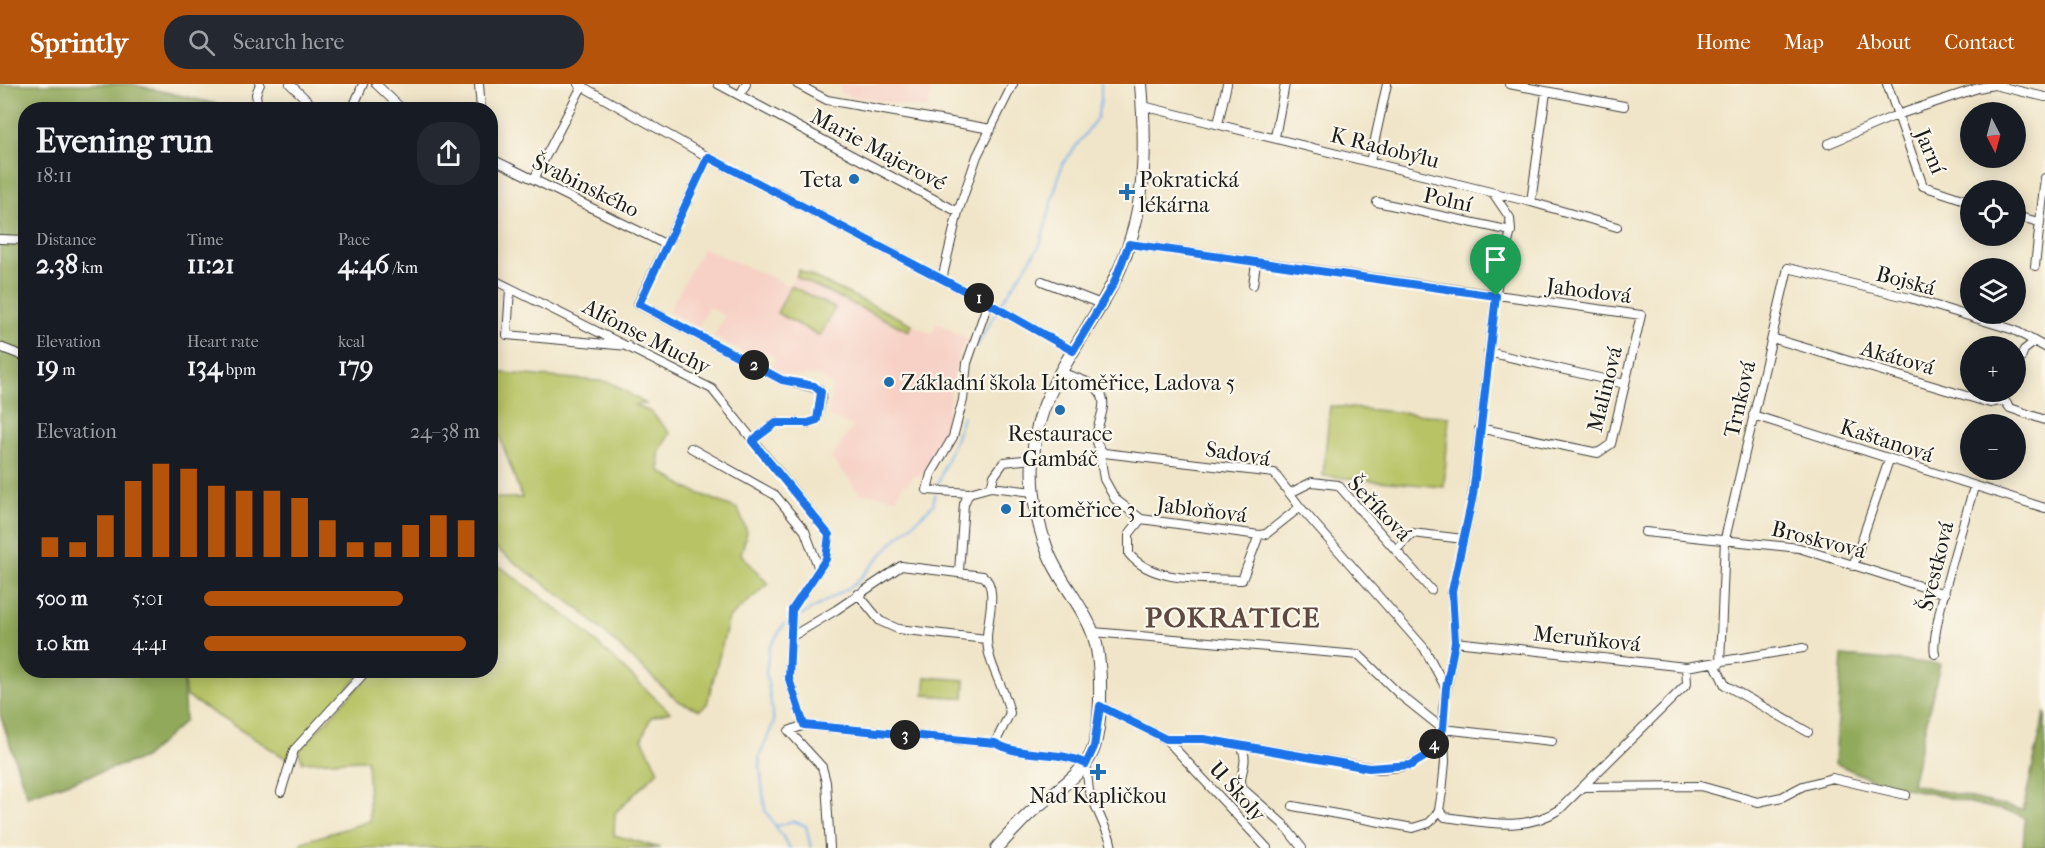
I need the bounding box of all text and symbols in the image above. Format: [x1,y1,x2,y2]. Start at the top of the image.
search box [164,15,584,69]
text: Sprintly [30,26,128,59]
icon: search [185,26,218,59]
text: Search here [233,29,344,55]
text: Home [1696,30,1751,54]
text: Map [1784,30,1824,54]
text: About [1857,30,1911,54]
text: Contact [1944,30,2015,54]
north arrow [1960,102,2026,168]
map controls [1960,102,2026,480]
street label: Marie Majerové [806,103,951,197]
text: Evening run [36,122,213,161]
button: share [417,122,480,185]
street label: K Radobýlu [1328,122,1442,174]
street label: Jarní [1908,123,1951,178]
street label: Švabinského [528,148,644,223]
text: 18:11 [36,164,72,187]
place label: Teta [800,167,843,193]
place label: Pokratická lékárna [1138,167,1240,218]
marker: Teta [847,172,861,186]
button: locate [1960,180,2026,246]
street label: Polní [1421,182,1475,218]
marker: Pokratická lékárna [1120,185,1134,199]
text: Distance [36,230,96,249]
text: Time [187,230,223,249]
text: Pace [338,230,370,249]
pin [1470,234,1521,296]
icon: arrive [1479,243,1512,276]
text: 2.38 [36,249,78,280]
text: 11:21 [187,249,235,280]
text: 4:46 [338,249,389,280]
text: km [78,258,103,277]
text: /km [389,258,418,277]
button: layers [1960,258,2026,324]
street label: Bojská [1873,261,1939,302]
street label: Jahodová [1543,273,1634,309]
pin: 1 [964,283,994,313]
text: 1 [976,288,982,307]
street label: Alfonse Muchy [577,293,716,381]
text: Elevation [36,332,101,351]
text: Heart rate [187,332,259,351]
text: kcal [338,332,365,351]
street label: Akátová [1857,335,1938,381]
button: + [1960,336,2026,402]
street label: Malinová [1582,343,1628,435]
pin: 2 [739,350,769,380]
text: 19 [36,351,59,382]
text: 134 [187,351,222,382]
text: 179 [338,351,373,382]
text: 2 [750,355,758,374]
street label: Trnková [1719,357,1762,440]
text: m [59,360,76,379]
text: bpm [222,360,256,379]
place label: Základní škola Litoměřice, Ladova 5 [901,370,1235,396]
marker: Základní škola Litoměřice, Ladova 5 [882,375,896,389]
marker: Restaurace Gambáč [1053,403,1067,417]
street label: Kaštanová [1837,414,1938,469]
button: − [1960,414,2026,480]
text: Elevation [36,420,117,443]
text: 24–38 m [410,420,480,443]
place label: Restaurace Gambáč [1007,421,1113,472]
street label: Sadová [1204,436,1273,472]
street label: Šeříková [1342,470,1418,547]
street label: Jabloňová [1153,491,1249,529]
place label: Litoměřice 3 [1018,497,1136,523]
marker: Litoměřice 3 [999,502,1013,516]
street label: Broskvová [1769,516,1869,564]
street label: Švestková [1911,518,1960,614]
text: 500 m [36,587,88,610]
text: 5:01 [132,587,164,610]
district label: POKRATICE [1145,601,1321,634]
street label: Meruňková [1532,620,1643,658]
text: 1.0 km [36,632,89,655]
text: 4:41 [132,632,168,655]
pin: 3 [890,720,920,750]
text: 3 [902,725,908,744]
pin: 4 [1419,729,1449,759]
text: 4 [1429,734,1439,753]
street label: U Školy [1203,755,1273,828]
marker: Nad Kapličkou [1091,765,1105,779]
place label: Nad Kapličkou [1029,783,1167,809]

